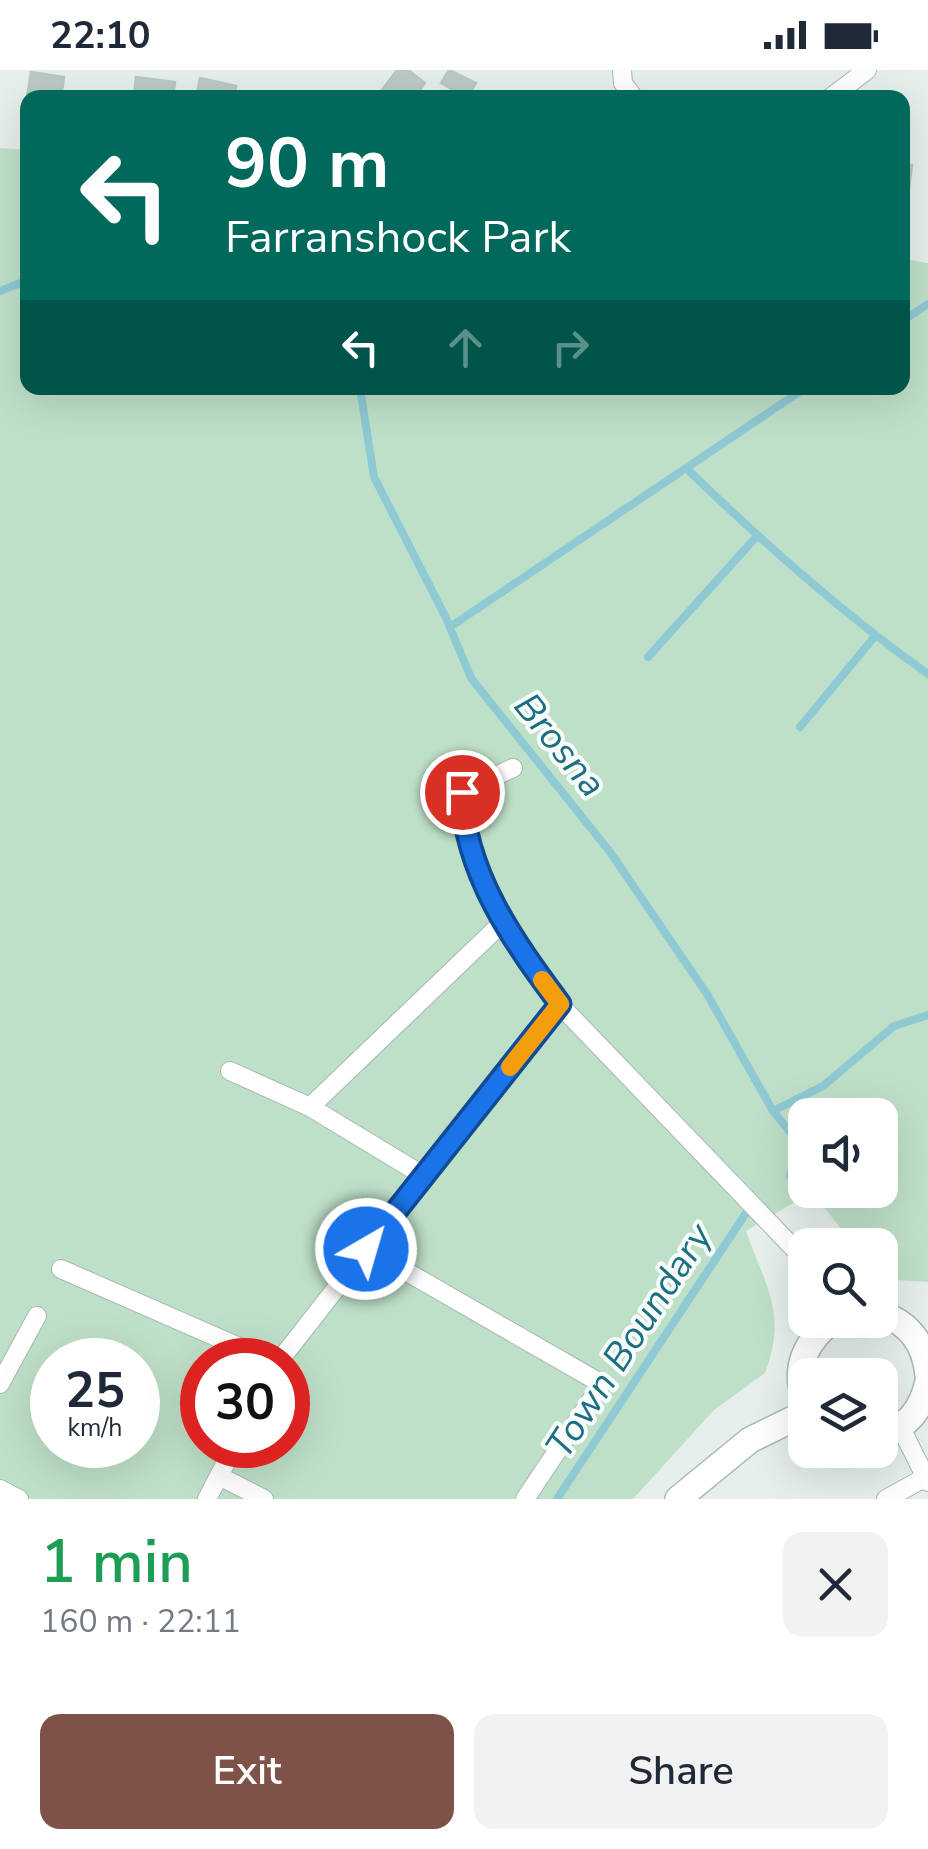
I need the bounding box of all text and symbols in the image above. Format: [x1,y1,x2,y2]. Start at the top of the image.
text: 22:10 [50,10,151,61]
text: 90 m [225,116,389,212]
icon: left [60,130,190,260]
text: Farranshock Park [225,207,571,268]
icon: left [333,320,388,375]
icon: ahead [438,320,493,375]
icon: right [543,320,598,375]
water label: Brosna [502,682,618,808]
pin [420,750,505,835]
icon: arrive [435,765,490,820]
map controls [788,1098,898,1468]
button: sound [788,1098,898,1208]
position arrow [314,1197,418,1301]
water label: Town Boundary [534,1212,725,1468]
button: search [788,1228,898,1338]
speed limit sign: 30 [180,1338,310,1468]
text: 25 [65,1356,125,1425]
button: layers [788,1358,898,1468]
text: km/h [67,1411,123,1445]
text: 1 min [40,1521,193,1603]
button: close [783,1532,888,1637]
text: 160 m · 22:11 [40,1600,241,1643]
button: Exit [40,1714,454,1829]
button: Share [474,1714,888,1829]

